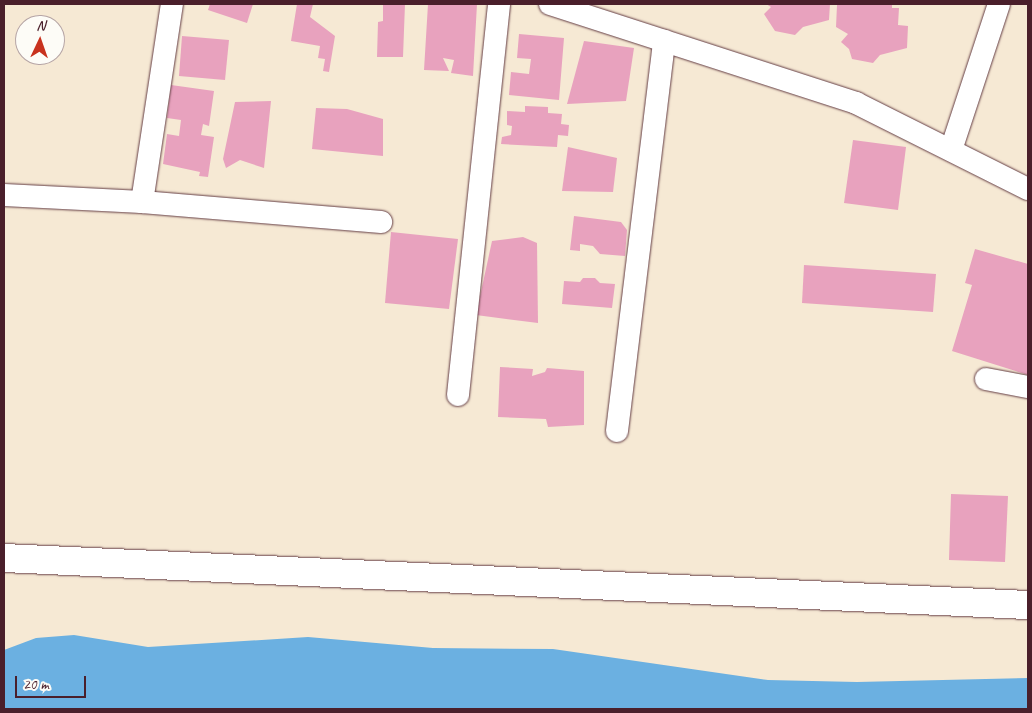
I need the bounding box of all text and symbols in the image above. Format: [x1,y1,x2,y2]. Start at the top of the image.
north arrow [15,15,65,65]
text: N [36,17,46,34]
scale bar [18,666,89,698]
text: 20 m [23,675,49,694]

